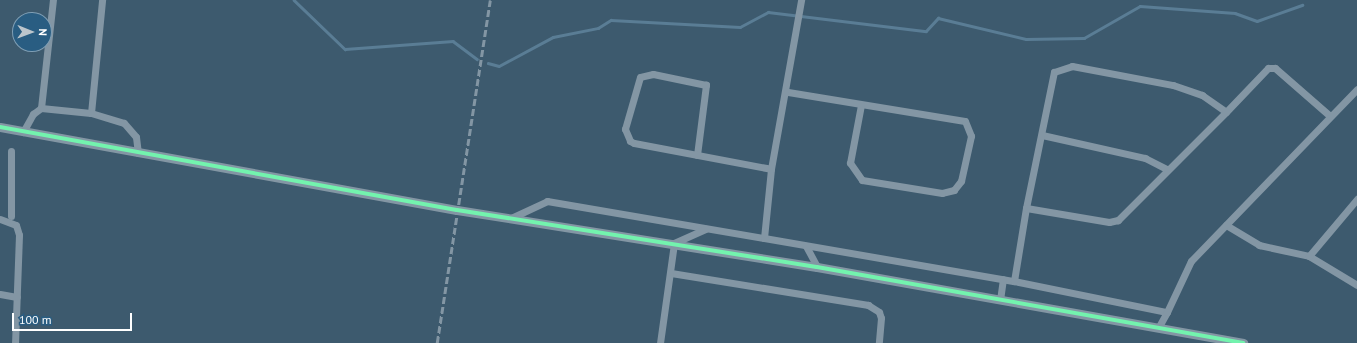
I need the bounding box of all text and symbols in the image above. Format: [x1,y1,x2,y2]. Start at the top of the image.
north arrow [12,12,52,52]
text: N [36,28,50,36]
scale bar [14,305,134,331]
text: 100 m [19,312,52,327]

